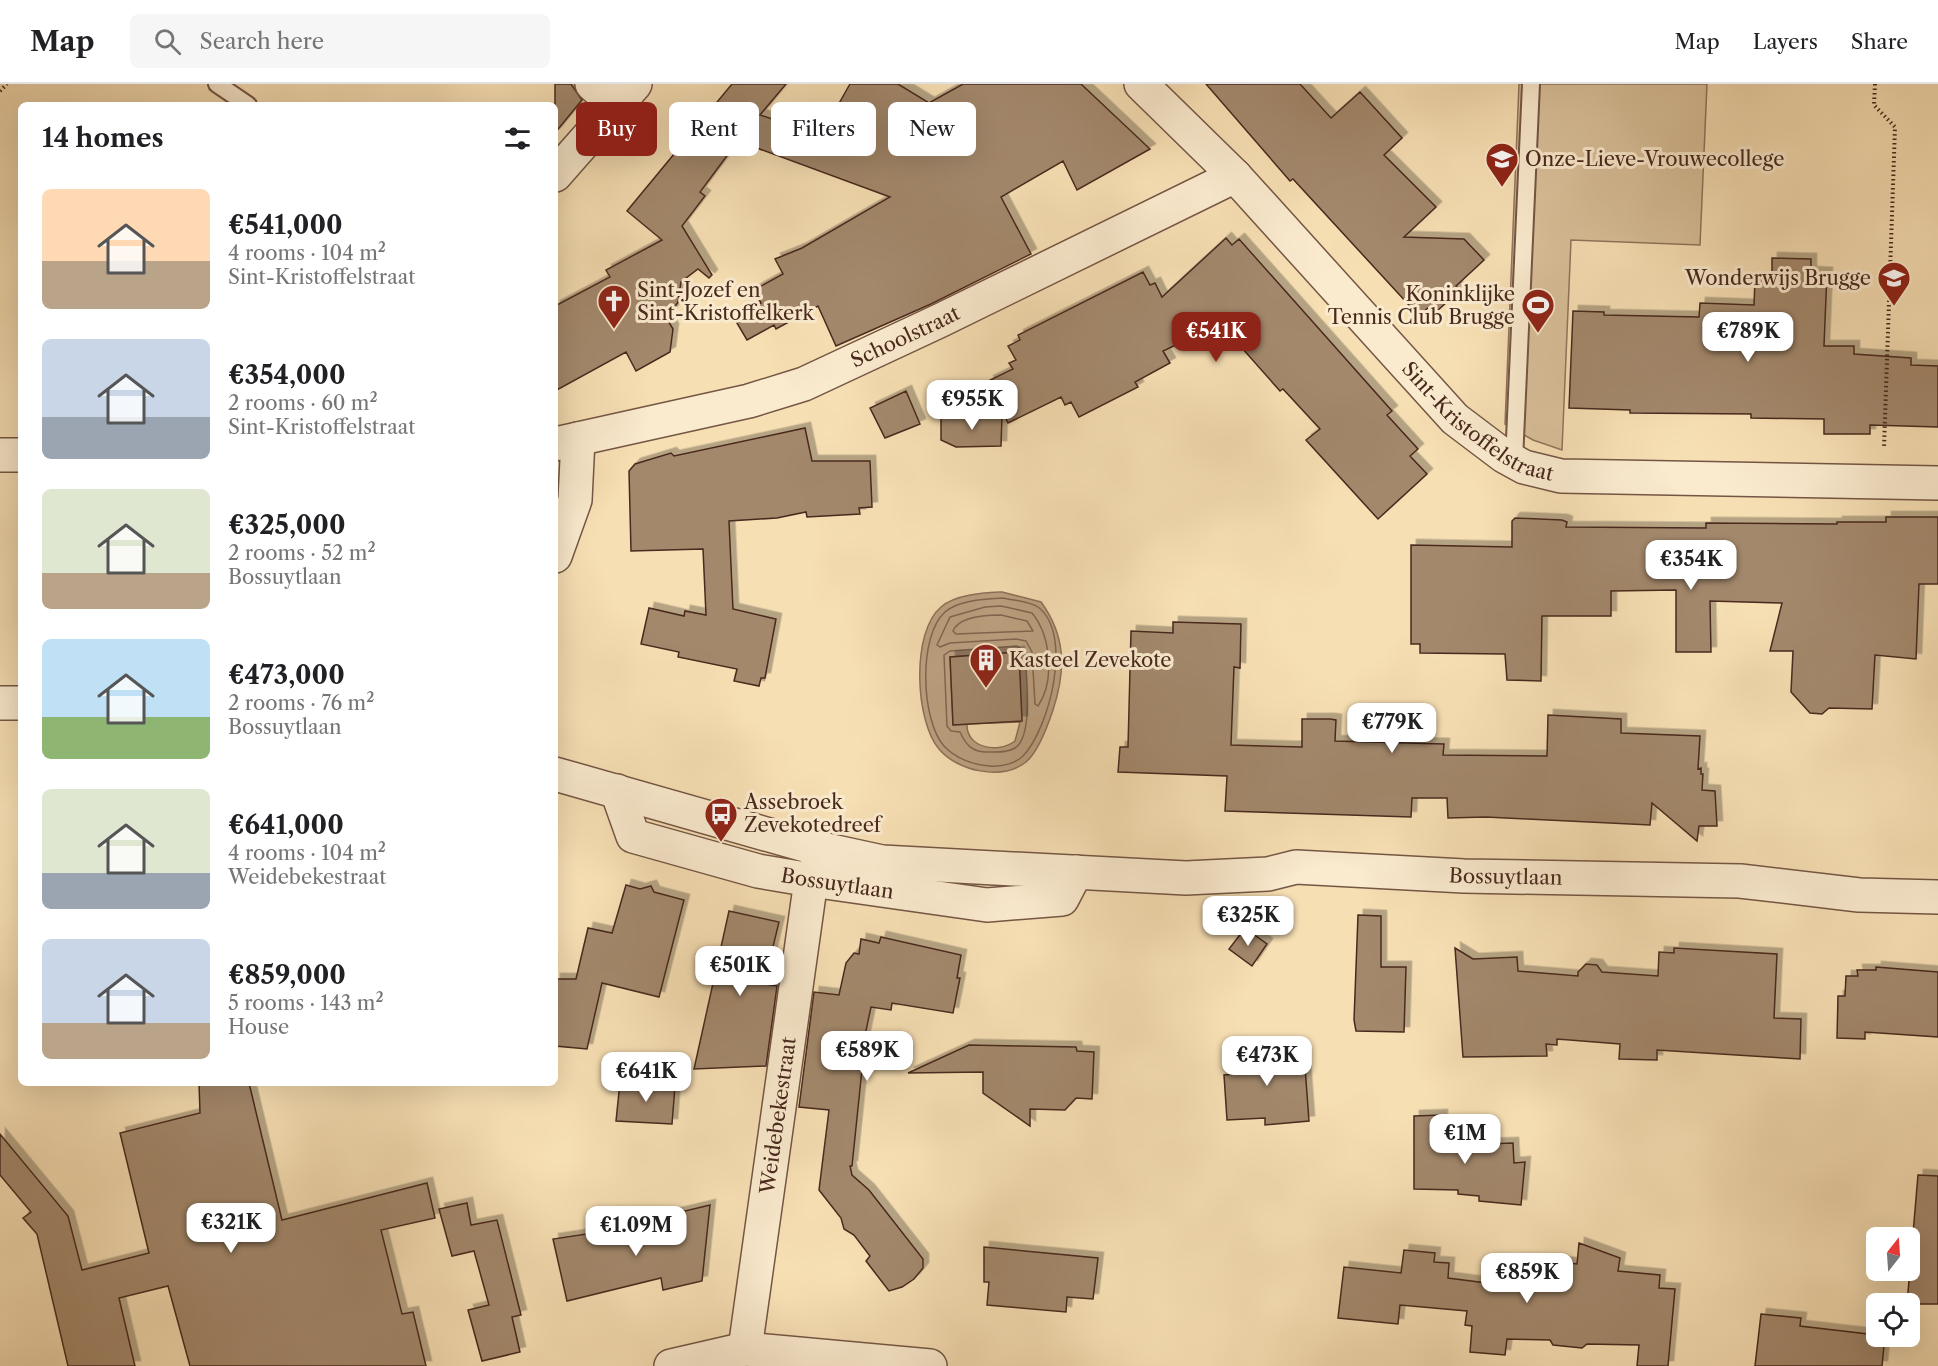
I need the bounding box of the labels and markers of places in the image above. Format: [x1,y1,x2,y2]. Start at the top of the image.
school or university icon: Onze-Lieve-Vrouwecollege [1484,141,1520,188]
place label: Onze-Lieve-Vrouwecollege [1525,147,1784,171]
school or university icon: Wonderwijs Brugge [1876,260,1912,307]
place label: Wonderwijs Brugge [1684,266,1871,290]
place label: Sint-Jozef en Sint-Kristoffelkerk [637,278,816,325]
place label: Koninklijke Tennis Club Brugge [1328,282,1515,329]
church icon: Sint-Jozef en Sint-Kristoffelkerk [596,283,632,330]
sports icon: Koninklijke Tennis Club Brugge [1520,287,1556,334]
pin: €541K [1174,312,1258,363]
pin: €789K [1706,312,1790,363]
pin: €955K [930,380,1014,431]
pin: €354K [1649,540,1733,591]
building icon: Kasteel Zevekote [968,642,1004,689]
place label: Kasteel Zevekote [1009,648,1172,672]
pin: €779K [1350,703,1434,754]
place label: Assebroek Zevekotedreef [743,790,884,837]
bus stop icon: Assebroek Zevekotedreef [703,796,739,843]
pin: €325K [1206,896,1290,947]
pin: €501K [698,946,782,997]
pin: €589K [825,1031,909,1082]
pin: €473K [1225,1036,1309,1087]
pin: €641K [604,1052,688,1103]
pin: €1M [1436,1114,1494,1165]
pin: €321K [189,1203,273,1254]
pin: €1.09M [587,1206,685,1257]
pin: €859K [1485,1253,1569,1304]

